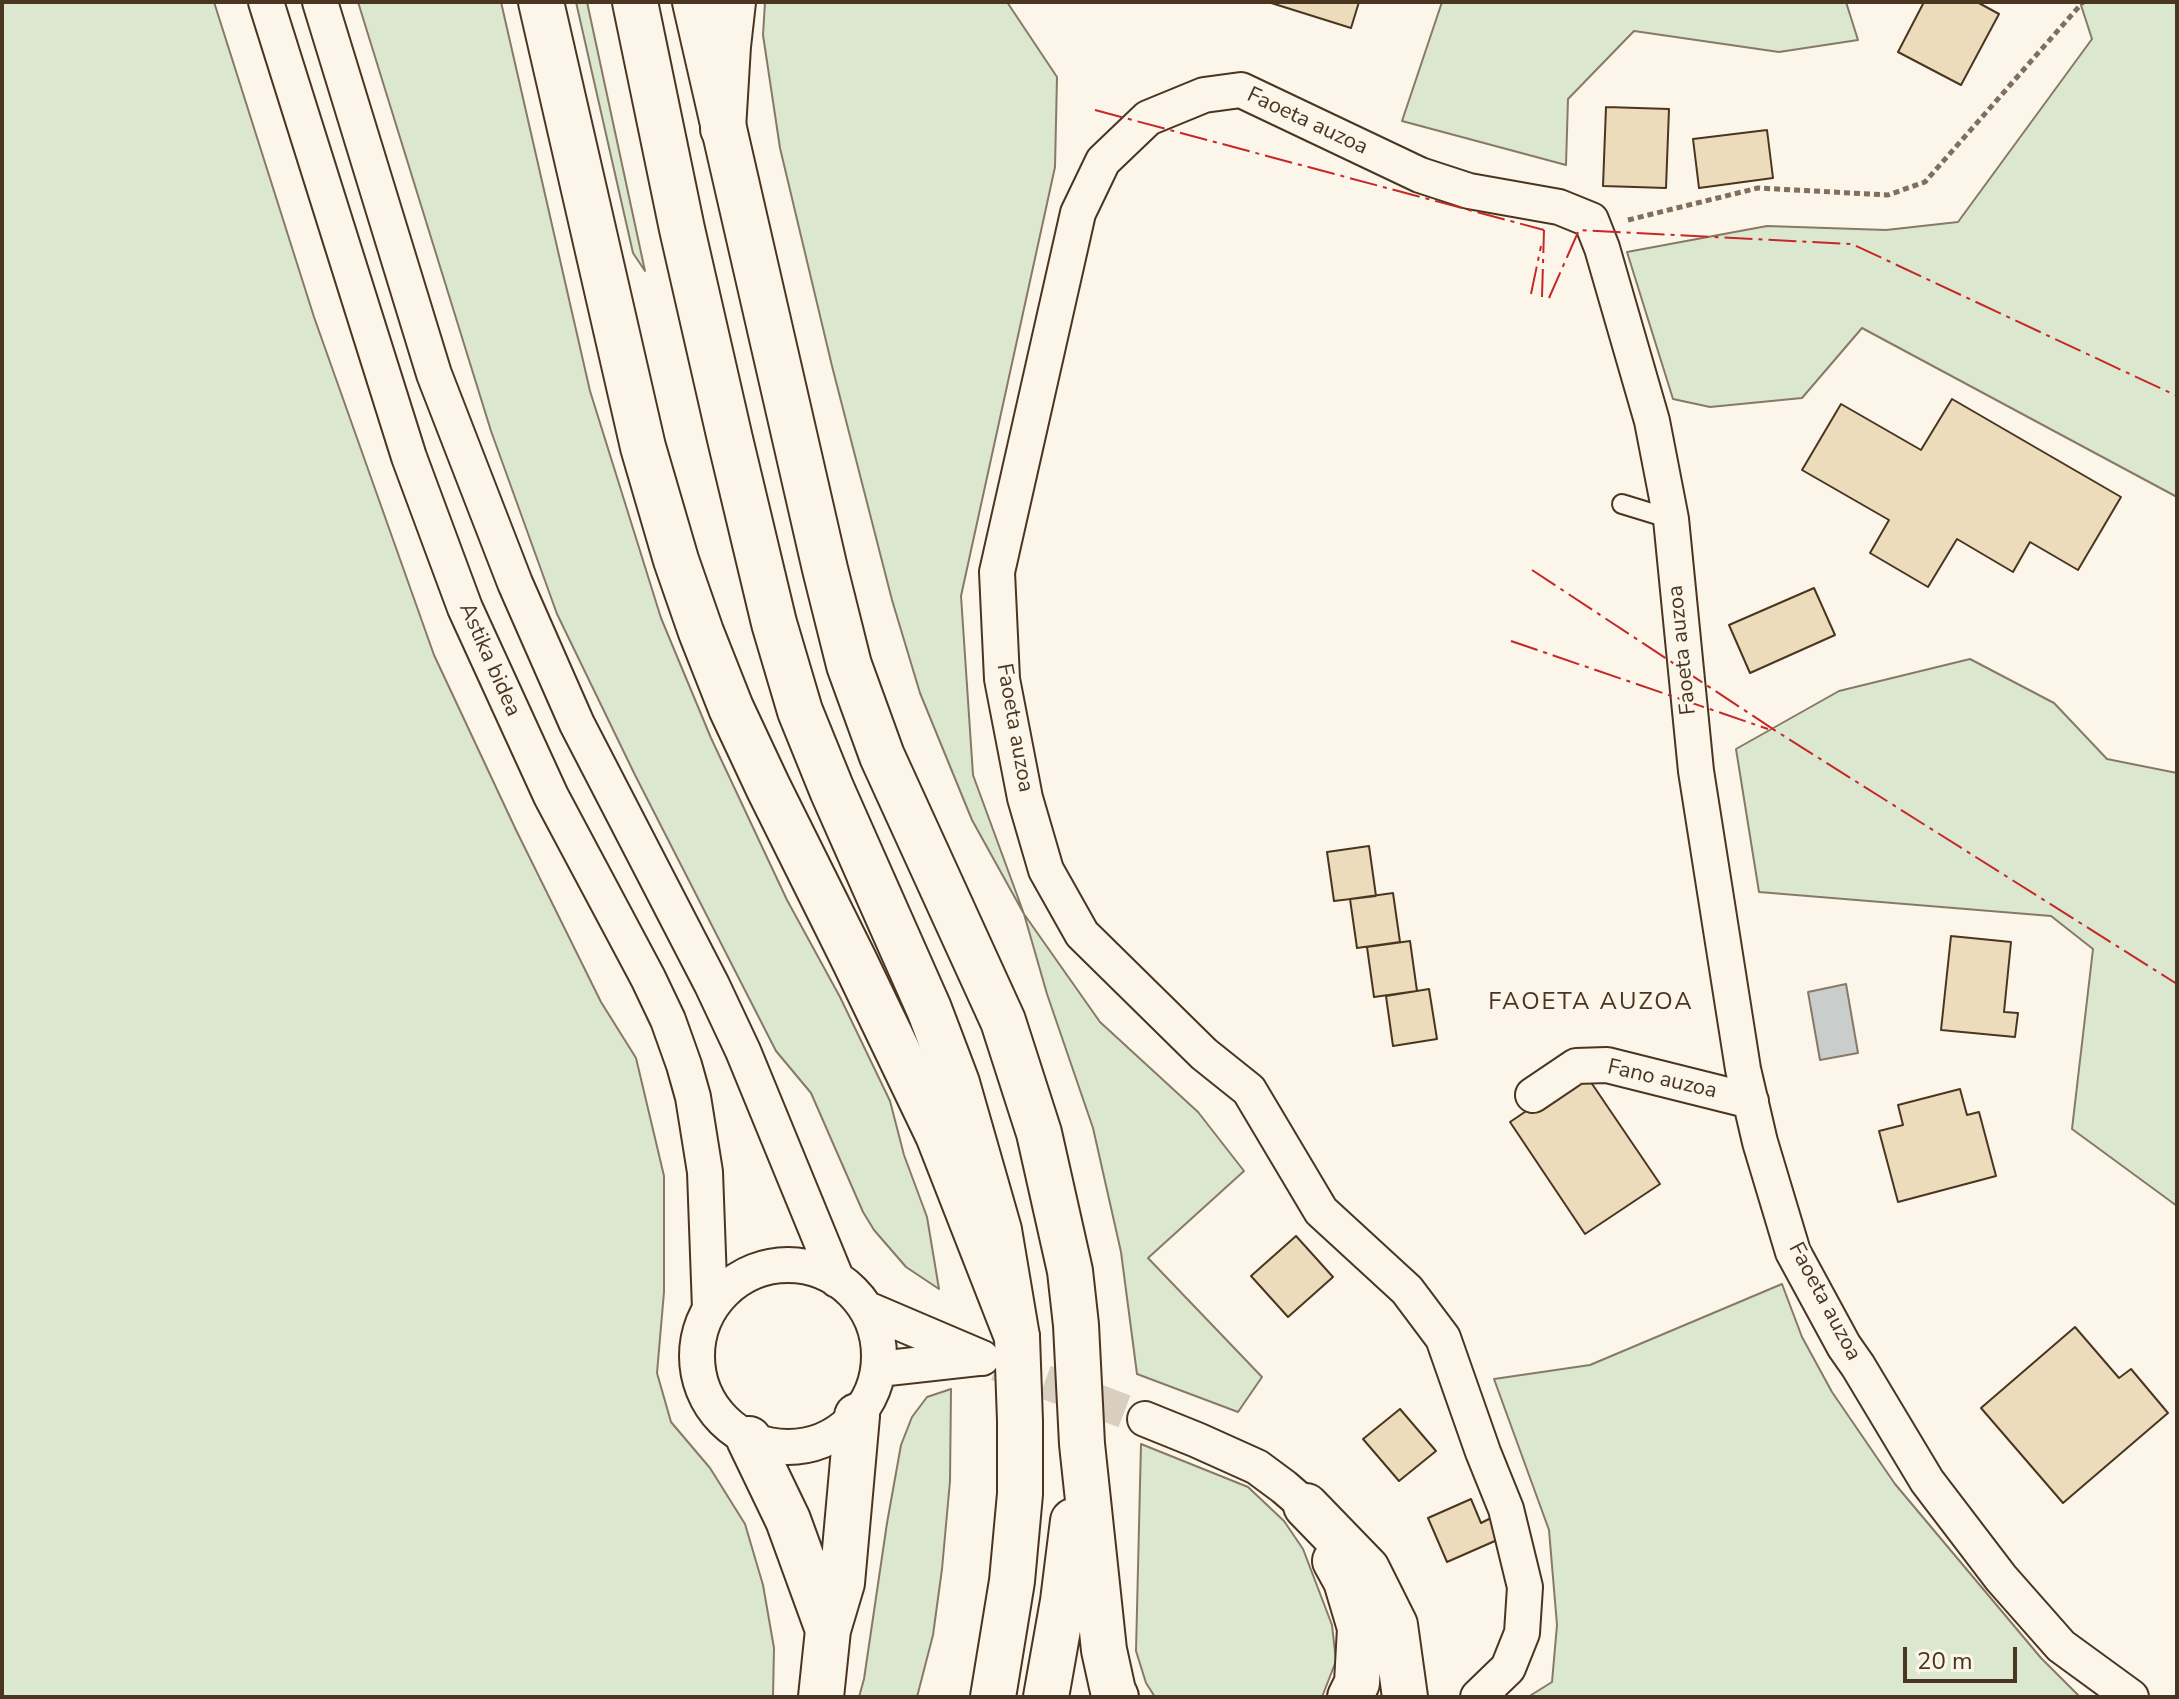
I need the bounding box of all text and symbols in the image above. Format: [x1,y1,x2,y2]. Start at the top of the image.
street label: Faoeta auzoa [1242,83,1372,161]
street label: Faoeta auzoa [1663,584,1703,716]
street label: Astika bidea [452,599,526,721]
street label: Faoeta auzoa [990,662,1038,794]
district label: FAOETA AUZOA [1488,989,1694,1017]
street label: Fano auzoa [1605,1055,1719,1105]
street label: Faoeta auzoa [1782,1238,1866,1366]
scale bar [1907,1631,2021,1681]
text: 20 m [1917,1645,1973,1677]

